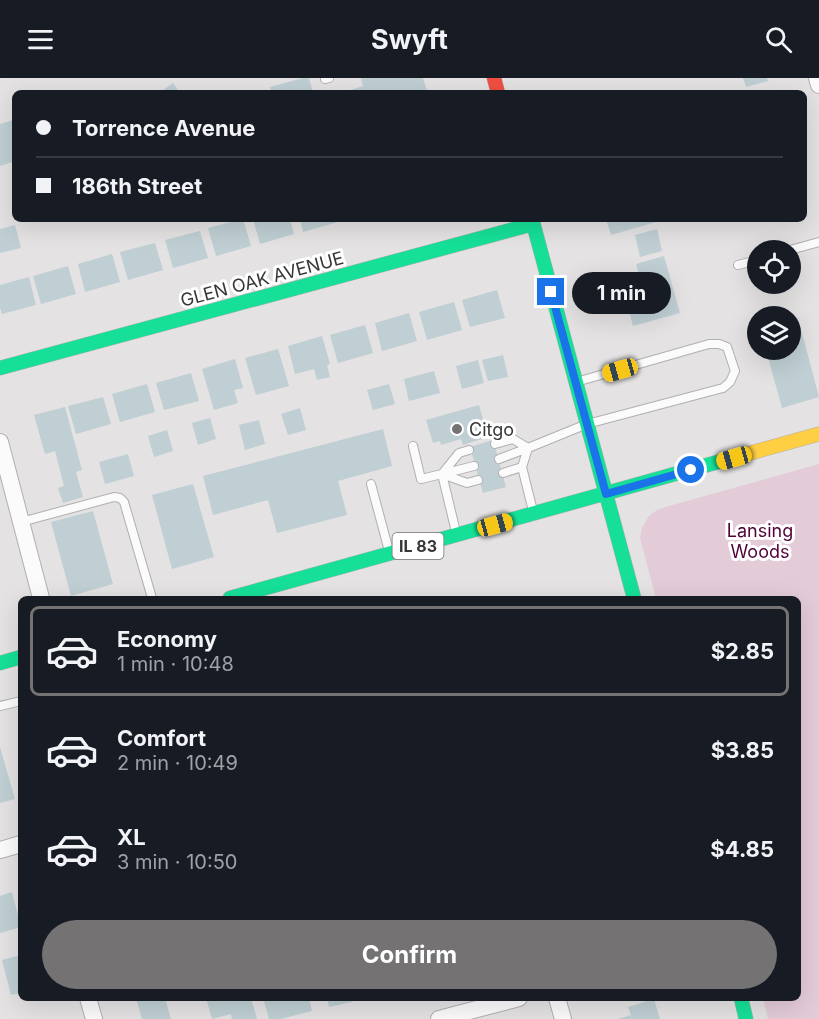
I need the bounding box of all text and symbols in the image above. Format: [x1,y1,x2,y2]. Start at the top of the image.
icon: menu [24,23,57,56]
text: Swyft [371,23,448,56]
icon: search [762,23,795,56]
text: Torrence Avenue [72,115,255,141]
text: 186th Street [72,173,202,199]
map controls [747,240,801,360]
button: locate [747,240,801,294]
street label: GLEN OAK AVENUE [178,247,346,311]
callout: 1 min [572,271,671,313]
route end [537,278,564,305]
text: 1 min [597,281,646,305]
button: layers [747,306,801,360]
car [600,356,640,384]
place label: Citgo [469,419,514,440]
marker: Citgo [450,422,464,436]
car [714,444,754,472]
route start [677,456,704,483]
car [475,512,515,538]
park label: Lansing Woods [727,520,793,562]
road number: IL 83 [392,533,444,559]
icon: car [45,624,99,678]
text: Economy [117,626,217,652]
text: $2.85 [711,638,774,664]
text: 1 min · 10:48 [117,652,234,676]
icon: car [45,723,99,777]
text: Comfort [117,725,206,751]
text: $3.85 [711,737,774,763]
text: 2 min · 10:49 [117,751,238,775]
icon: car [45,822,99,876]
text: XL [117,824,146,850]
text: $4.85 [710,836,774,862]
text: 3 min · 10:50 [117,850,237,874]
button: Confirm [42,920,777,989]

